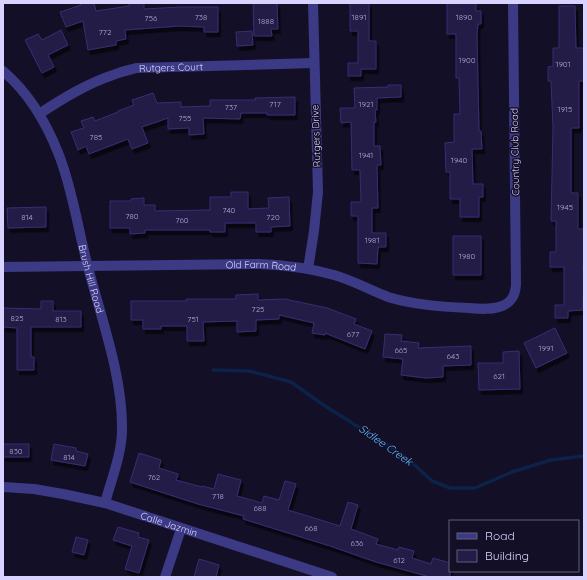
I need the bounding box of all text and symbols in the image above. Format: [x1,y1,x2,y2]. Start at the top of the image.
house number: 738 [195,12,207,22]
house number: 1891 [352,12,366,22]
house number: 1890 [456,12,472,22]
house number: 756 [145,13,158,23]
house number: 1888 [258,16,274,26]
house number: 772 [99,27,112,37]
house number: 1900 [459,55,476,65]
house number: 1901 [555,59,571,69]
street label: Rutgers Court [139,60,204,74]
house number: 717 [269,99,281,109]
house number: 1921 [359,99,373,109]
house number: 737 [225,102,237,112]
street label: Rutgers Drive [308,104,324,168]
house number: 1915 [558,104,572,114]
street label: Country Club Road [508,108,522,196]
house number: 755 [179,113,191,123]
house number: 785 [90,132,102,142]
house number: 1941 [359,150,373,160]
house number: 1940 [451,155,467,165]
house number: 1945 [557,202,573,212]
house number: 740 [223,205,236,215]
house number: 780 [125,211,139,221]
house number: 814 [21,212,33,222]
house number: 720 [266,212,280,222]
house number: 760 [176,215,189,225]
house number: 1981 [365,235,379,245]
street label: Brush Hill Road [76,243,107,315]
house number: 1980 [459,251,475,261]
street label: Old Farm Road [226,257,297,274]
house number: 725 [252,304,264,314]
house number: 825 [10,313,24,323]
house number: 813 [55,314,67,324]
house number: 751 [187,314,199,324]
house number: 677 [347,329,359,339]
house number: 1991 [539,343,553,353]
house number: 665 [395,345,407,355]
house number: 643 [447,351,459,361]
house number: 621 [493,371,505,381]
water label: Sidlee Creek [356,421,417,469]
house number: 830 [9,446,23,456]
house number: 814 [63,452,75,462]
house number: 762 [148,472,161,482]
house number: 718 [212,491,224,501]
house number: 688 [254,503,266,513]
street label: Calle Jazmin [139,509,199,539]
legend [449,520,579,572]
house number: 668 [305,523,317,533]
text: Road [485,528,515,543]
house number: 636 [351,538,364,548]
text: Building [485,548,529,563]
house number: 612 [393,555,405,565]

